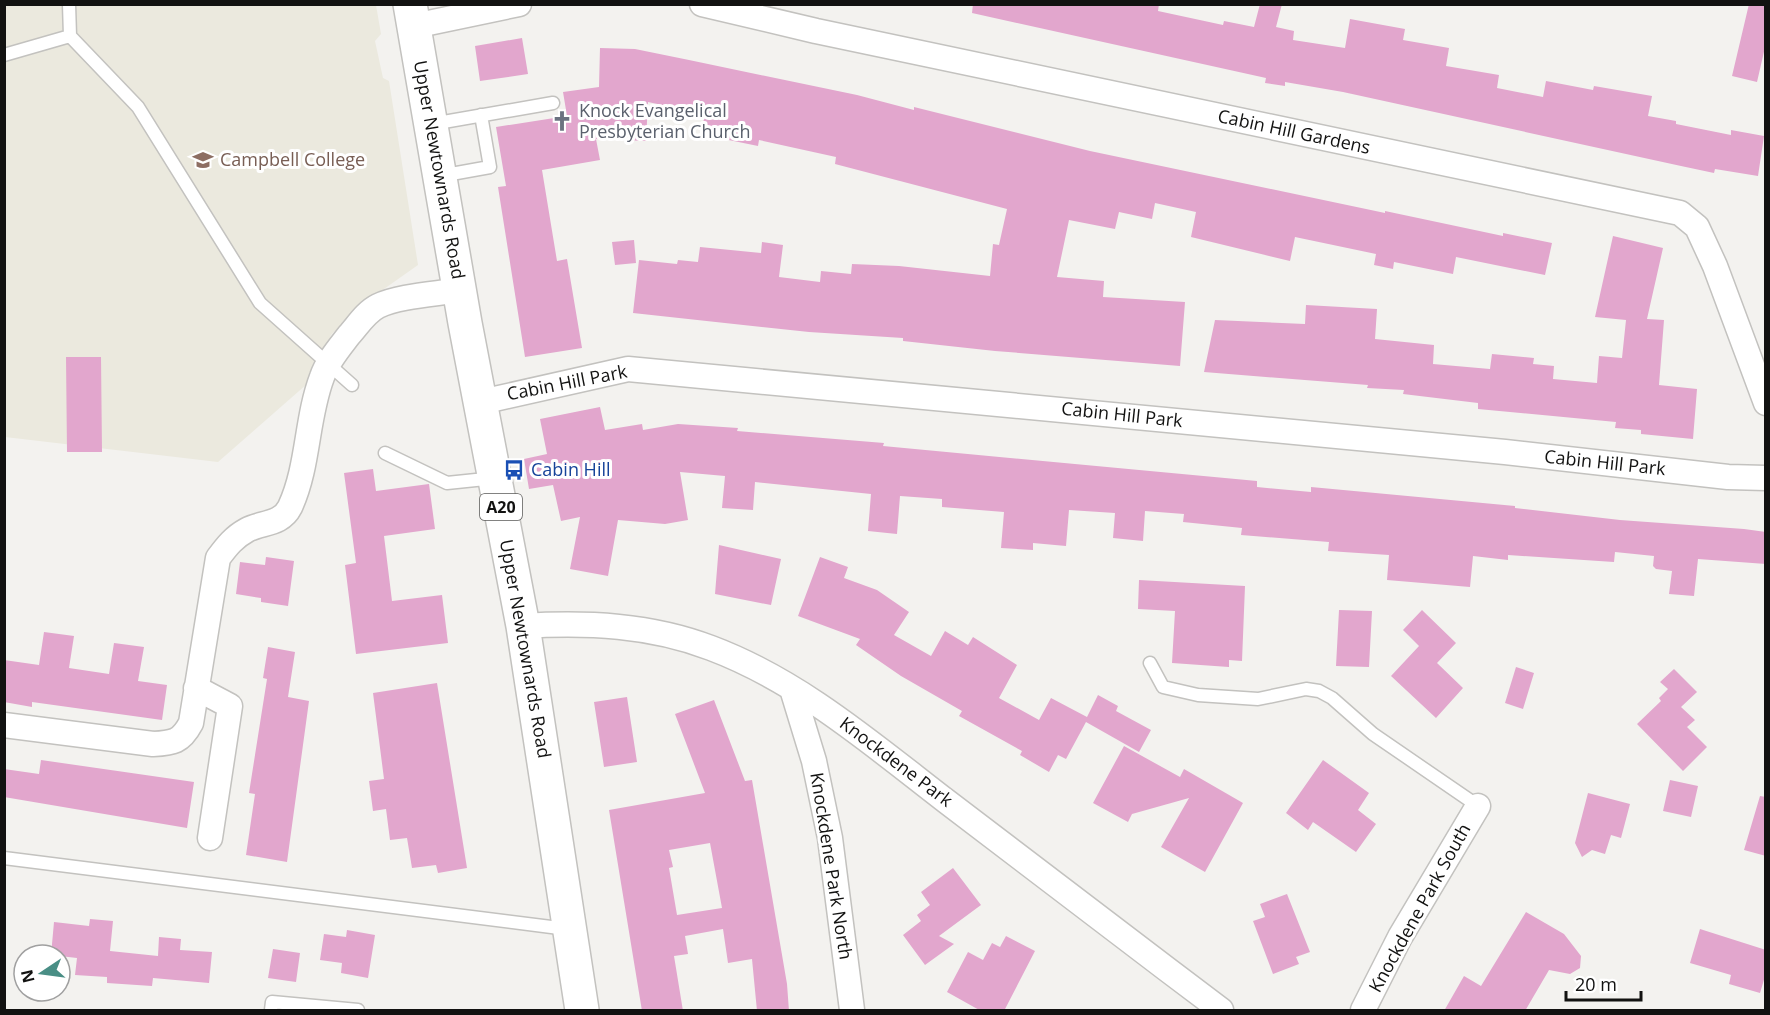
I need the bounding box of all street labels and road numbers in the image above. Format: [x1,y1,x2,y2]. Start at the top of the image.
street label: Upper Newtownards Road [409,59,471,281]
street label: Cabin Hill Gardens [1216,103,1373,159]
street label: Cabin Hill Park [505,359,629,405]
street label: Cabin Hill Park [1060,396,1184,432]
street label: Cabin Hill Park [1543,444,1667,480]
road number: A20 [480,494,522,520]
street label: Upper Newtownards Road [495,538,557,760]
street label: Knockdene Park [835,711,958,812]
street label: Knockdene Park North [805,770,859,961]
street label: Knockdene Park South [1363,819,1476,996]

